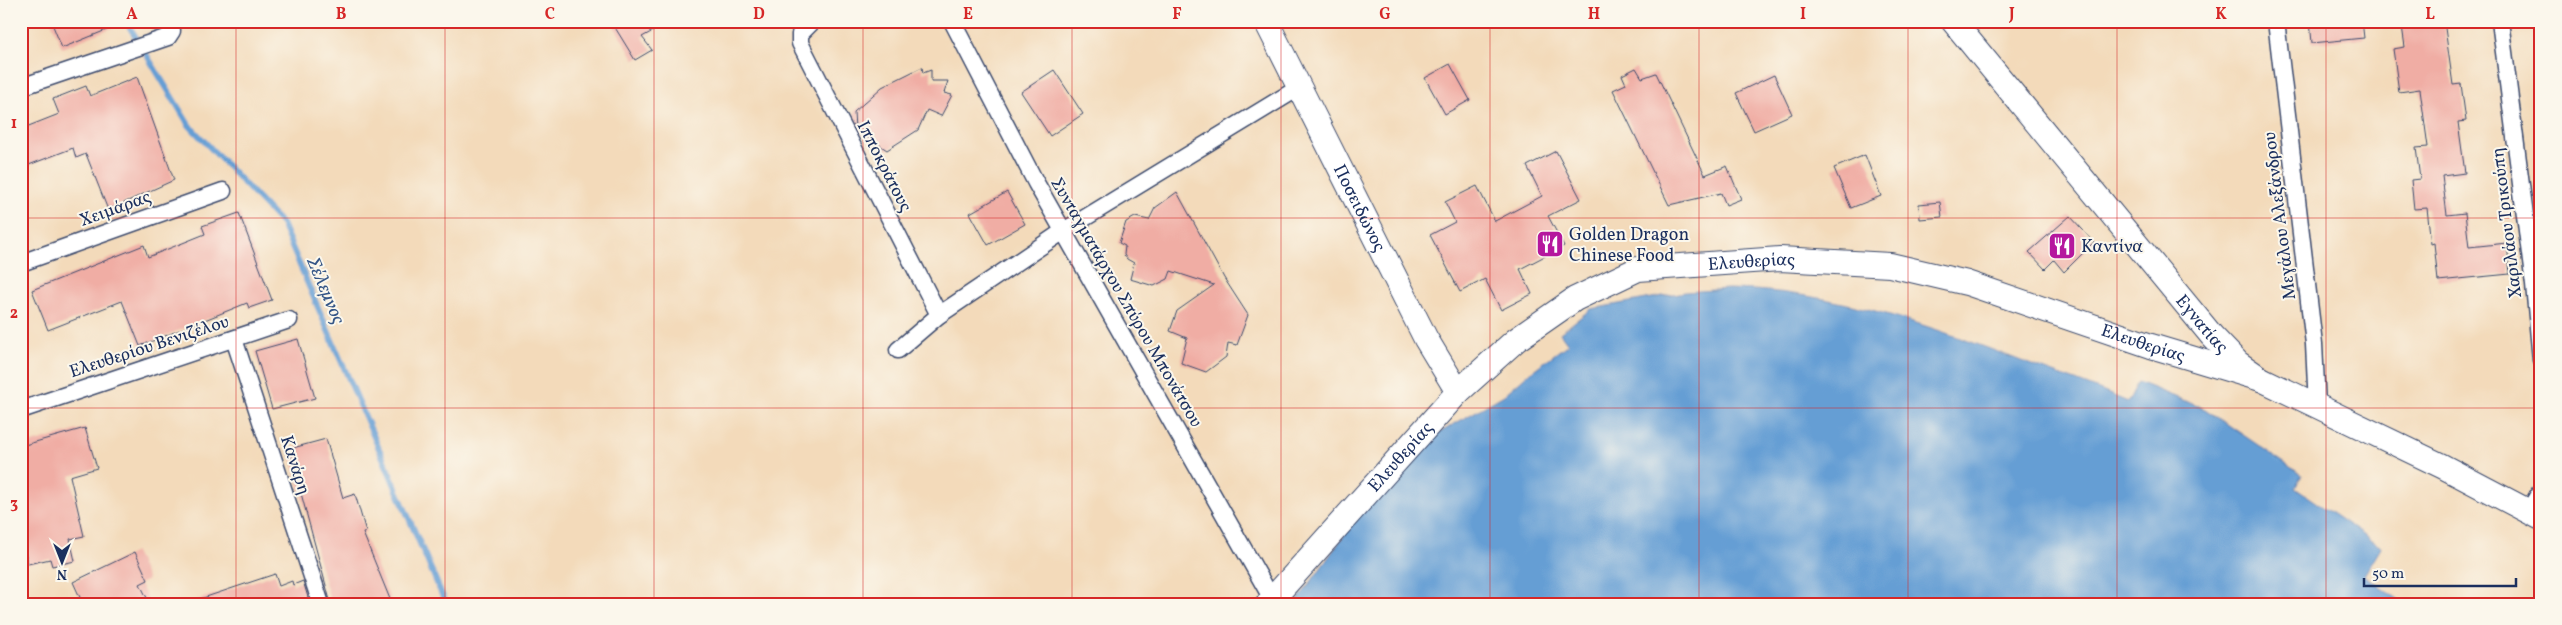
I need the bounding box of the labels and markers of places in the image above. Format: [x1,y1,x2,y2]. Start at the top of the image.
place label: Golden Dragon Chinese Food [1569,223,1689,269]
restaurant icon: Golden Dragon Chinese Food [1535,229,1565,259]
restaurant icon: Καντίνα [2047,231,2077,261]
place label: Καντίνα [2081,235,2143,260]

